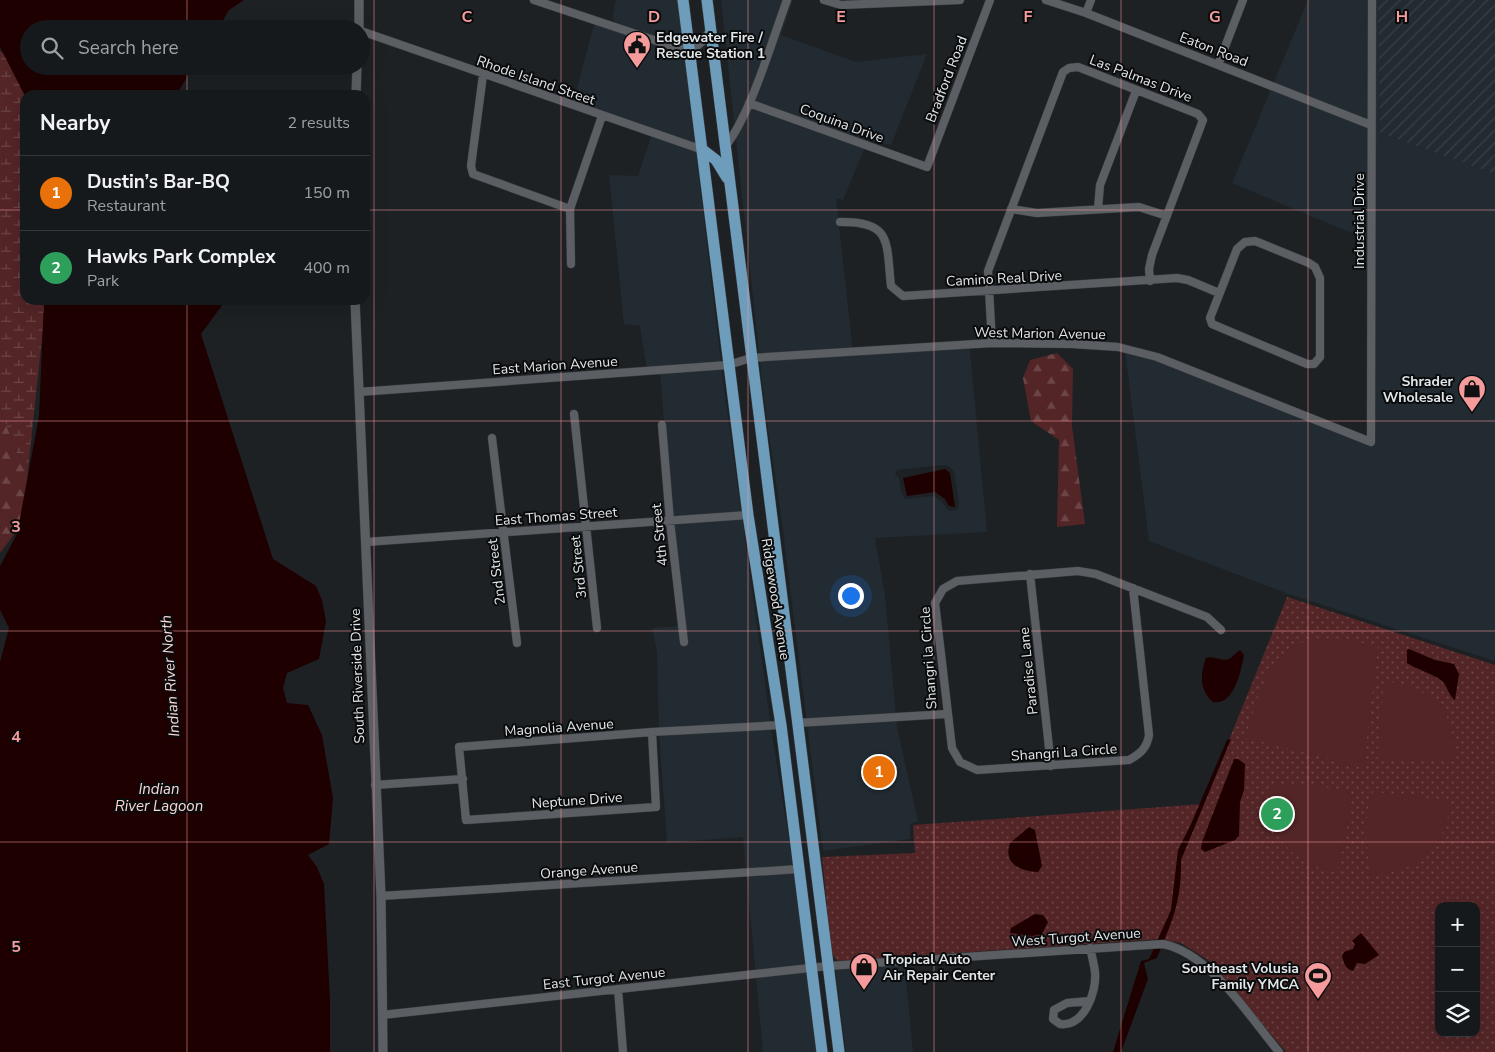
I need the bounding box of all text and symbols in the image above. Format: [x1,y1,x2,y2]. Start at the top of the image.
text: C [462,6,473,28]
text: D [648,6,660,28]
text: E [836,6,846,28]
text: F [1024,6,1033,28]
text: G [1209,6,1221,28]
text: H [1396,6,1408,28]
search box [20,20,370,75]
place label: Edgewater Fire / Rescue Station 1 [656,28,765,63]
street label: Eaton Road [1177,28,1251,71]
public building icon: Edgewater Fire / Rescue Station 1 [622,30,652,69]
street label: Bradford Road [921,33,972,125]
icon: search [38,34,66,62]
text: Search here [78,35,179,61]
street label: Las Palmas Drive [1087,50,1195,107]
street label: Rhode Island Street [474,51,598,110]
street label: Coquina Drive [797,99,886,147]
text: Nearby [40,109,110,137]
text: 2 results [288,112,350,134]
text: Dustin’s Bar-BQ [87,169,230,195]
street label: Industrial Drive [1350,173,1369,269]
text: 1 [51,182,61,204]
text: 150 m [303,182,350,204]
text: Restaurant [87,195,166,217]
text: Hawks Park Complex [87,244,276,270]
text: 2 [51,257,61,279]
text: 400 m [303,257,350,279]
street label: Camino Real Drive [946,266,1063,291]
text: Park [87,270,119,292]
street label: West Marion Avenue [974,323,1106,344]
street label: East Marion Avenue [492,352,618,379]
place label: Shrader Wholesale [1383,372,1454,407]
shop icon: Shrader Wholesale [1457,374,1487,413]
street label: East Thomas Street [494,503,618,530]
street label: 4th Street [647,503,672,567]
text: 3 [11,516,21,538]
street label: 3rd Street [566,534,591,599]
street label: Ridgewood Avenue [757,537,795,661]
street label: 2nd Street [483,538,510,606]
your location [838,583,864,609]
street label: Shangri la Circle [915,606,942,710]
street label: South Riverside Drive [346,608,369,744]
water label: Indian River North [156,614,184,738]
street label: Paradise Lane [1014,626,1043,716]
street label: Magnolia Avenue [504,714,614,741]
text: 4 [11,726,21,748]
street label: Shangri La Circle [1010,739,1118,766]
pin: 1 [863,753,895,791]
water label: Indian River Lagoon [115,779,203,816]
street label: Neptune Drive [531,788,623,813]
pin: 2 [1261,795,1293,833]
street label: Orange Avenue [540,858,639,883]
map controls [1435,902,1480,1037]
button: + [1435,902,1480,947]
street label: West Turgot Avenue [1011,924,1141,951]
text: 5 [11,936,21,958]
button: − [1435,947,1480,992]
place label: Tropical Auto Air Repair Center [883,950,996,985]
shop icon: Tropical Auto Air Repair Center [849,952,879,991]
place label: Southeast Volusia Family YMCA [1181,959,1300,994]
sports icon: Southeast Volusia Family YMCA [1303,961,1333,1000]
street label: East Turgot Avenue [542,963,666,994]
button: layers [1435,992,1480,1037]

